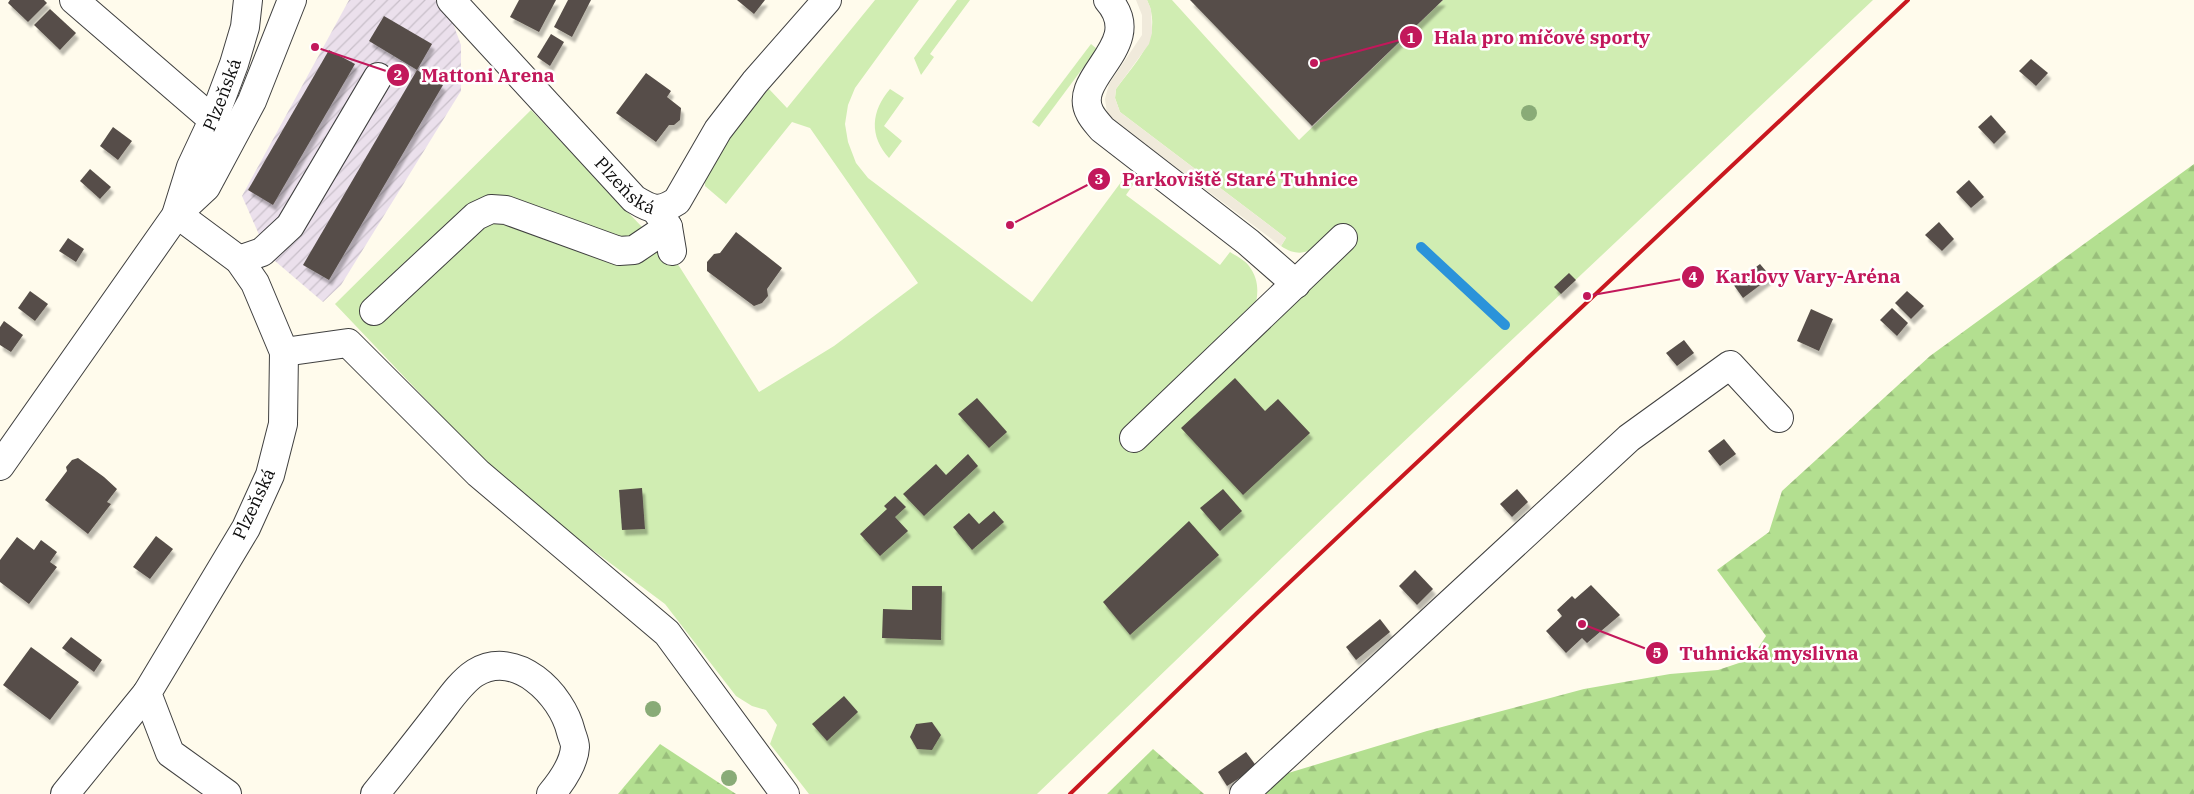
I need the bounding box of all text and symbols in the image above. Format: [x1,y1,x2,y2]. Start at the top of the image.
callout: Hala pro míčové sporty [1399,20,1660,54]
text: Hala pro míčové sporty [1434,25,1650,49]
text: 1 [1406,28,1416,47]
street label: Plzeňská [197,55,246,135]
callout: Mattoni Arena [386,58,564,92]
text: Mattoni Arena [421,63,555,87]
text: 2 [393,65,403,84]
street label: Plzeňská [590,152,658,219]
callout: Parkoviště Staré Tuhnice [1087,162,1368,196]
text: Parkoviště Staré Tuhnice [1122,167,1358,191]
text: 3 [1094,169,1104,188]
callout: Karlovy Vary-Aréna [1680,260,1910,294]
text: Karlovy Vary-Aréna [1715,264,1901,288]
text: 4 [1688,267,1698,286]
street label: Plzeňská [227,464,280,543]
callout: Tuhnická myslivna [1644,636,1869,670]
text: Tuhnická myslivna [1679,641,1859,665]
text: 5 [1652,643,1662,662]

